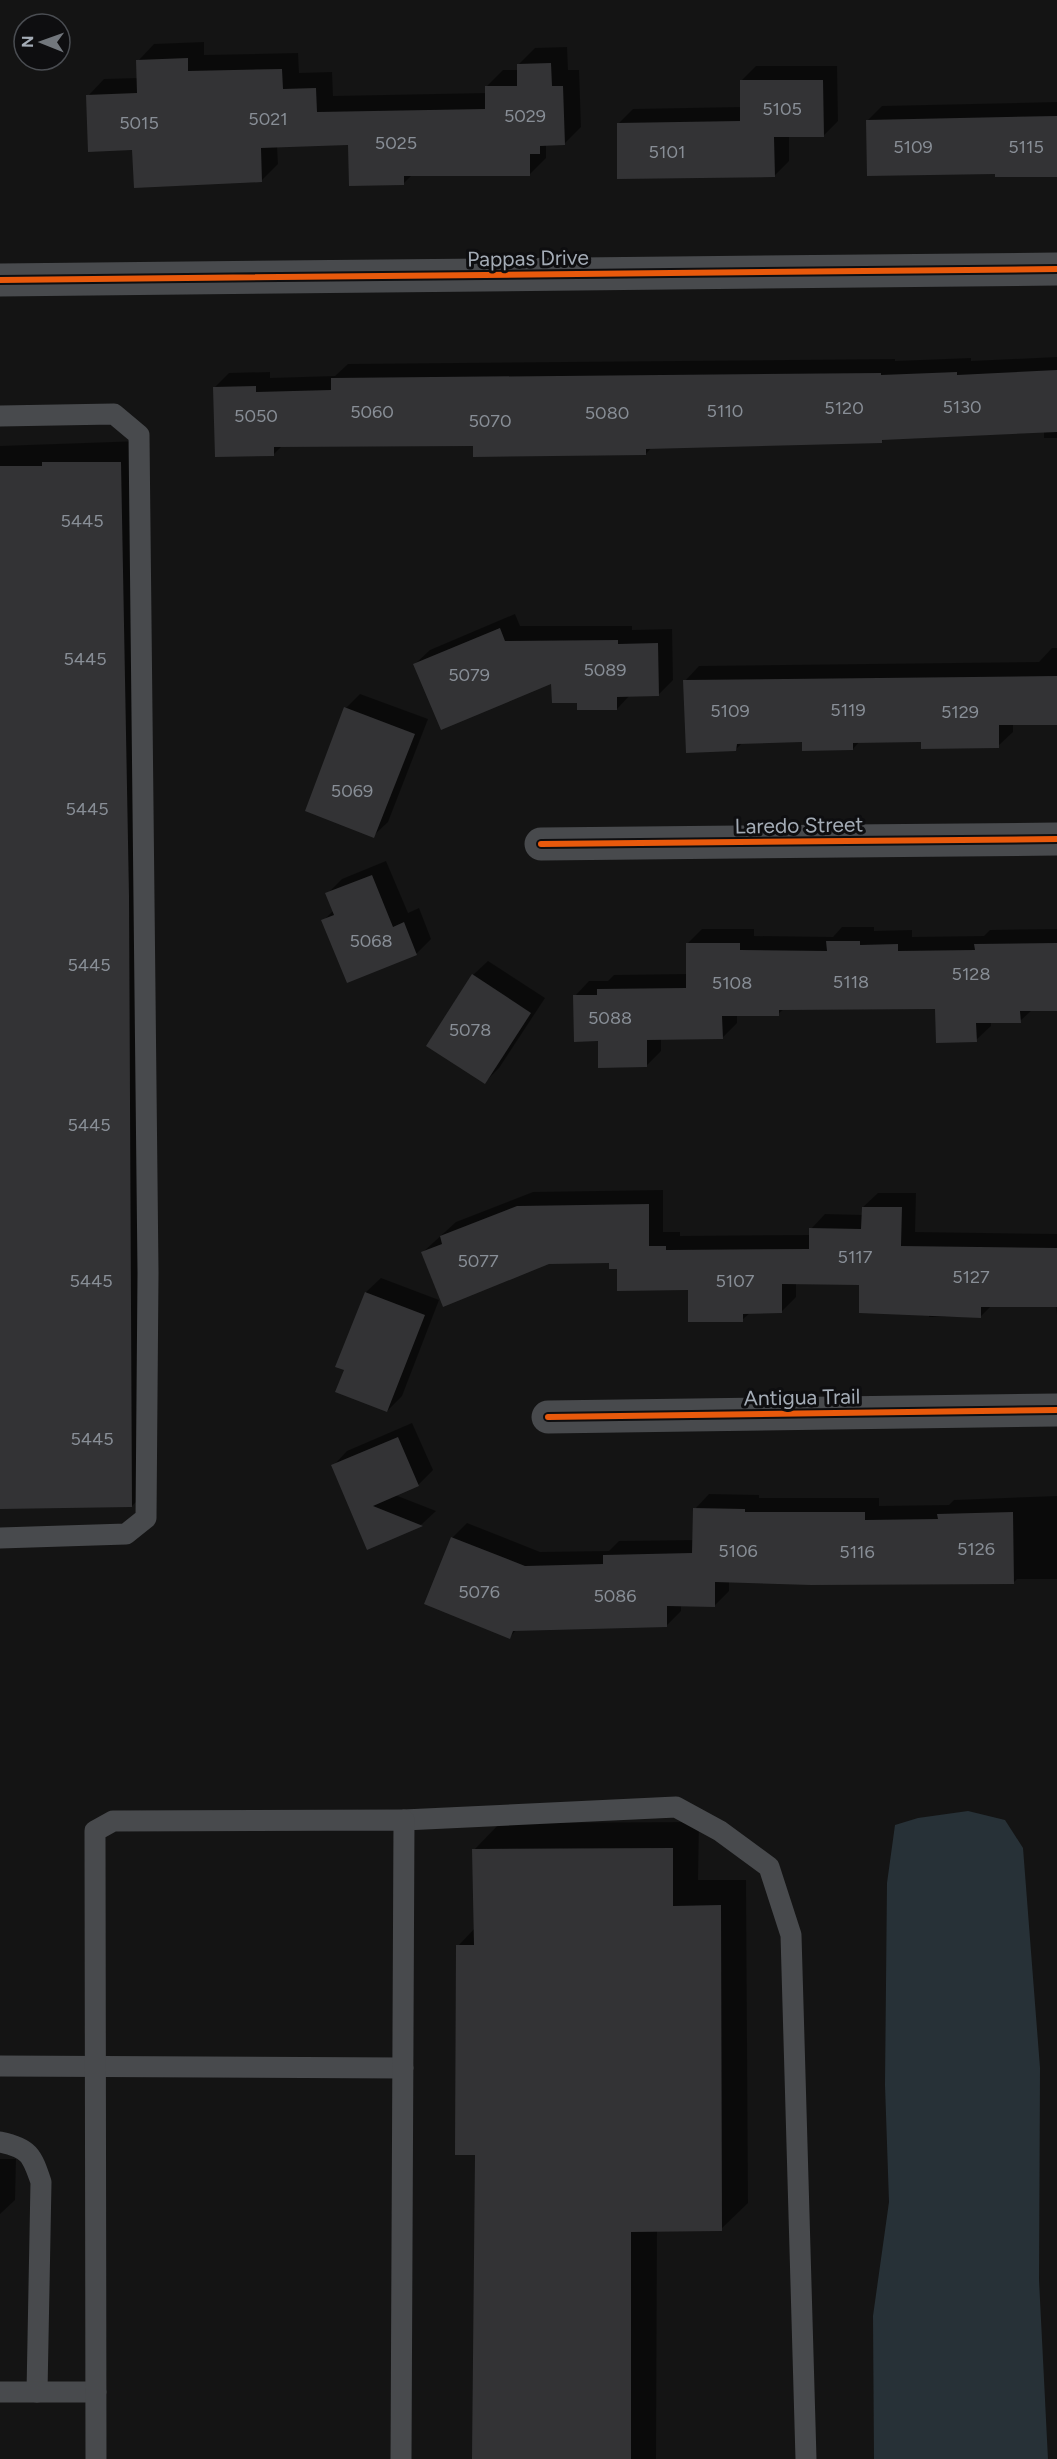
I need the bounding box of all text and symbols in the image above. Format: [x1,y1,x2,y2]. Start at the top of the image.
north arrow [12,12,72,72]
text: N [18,35,37,48]
house number: 5105 [762,98,802,120]
house number: 5029 [504,105,546,127]
house number: 5021 [248,108,288,130]
house number: 5015 [119,112,159,134]
house number: 5025 [375,132,417,154]
house number: 5109 [893,136,933,158]
house number: 5115 [1008,136,1044,158]
house number: 5101 [649,141,685,163]
street label: Pappas Drive [467,244,589,272]
house number: 5130 [942,396,982,418]
house number: 5120 [824,397,864,419]
house number: 5110 [707,400,743,422]
house number: 5060 [350,401,394,423]
house number: 5080 [585,402,629,424]
house number: 5050 [234,405,278,427]
house number: 5070 [468,410,512,432]
house number: 5445 [60,510,104,532]
house number: 5445 [63,648,107,670]
house number: 5089 [583,659,627,681]
house number: 5079 [448,664,490,686]
house number: 5119 [830,699,866,721]
house number: 5109 [710,700,750,722]
house number: 5129 [941,701,979,723]
house number: 5069 [331,780,373,802]
house number: 5445 [65,798,109,820]
street label: Laredo Street [734,811,864,839]
house number: 5068 [349,930,393,952]
house number: 5445 [67,954,111,976]
house number: 5128 [952,963,990,985]
house number: 5118 [833,971,869,993]
house number: 5108 [712,972,752,994]
house number: 5088 [588,1007,632,1029]
house number: 5078 [449,1019,491,1041]
house number: 5445 [67,1114,111,1136]
house number: 5117 [838,1246,873,1268]
house number: 5077 [457,1250,499,1272]
house number: 5127 [952,1266,990,1288]
house number: 5445 [69,1270,113,1292]
house number: 5107 [716,1270,755,1292]
street label: Antigua Trail [743,1383,861,1411]
house number: 5445 [70,1428,114,1450]
house number: 5126 [957,1538,995,1560]
house number: 5106 [718,1540,758,1562]
house number: 5116 [839,1541,875,1563]
house number: 5076 [458,1581,500,1603]
house number: 5086 [593,1585,637,1607]

